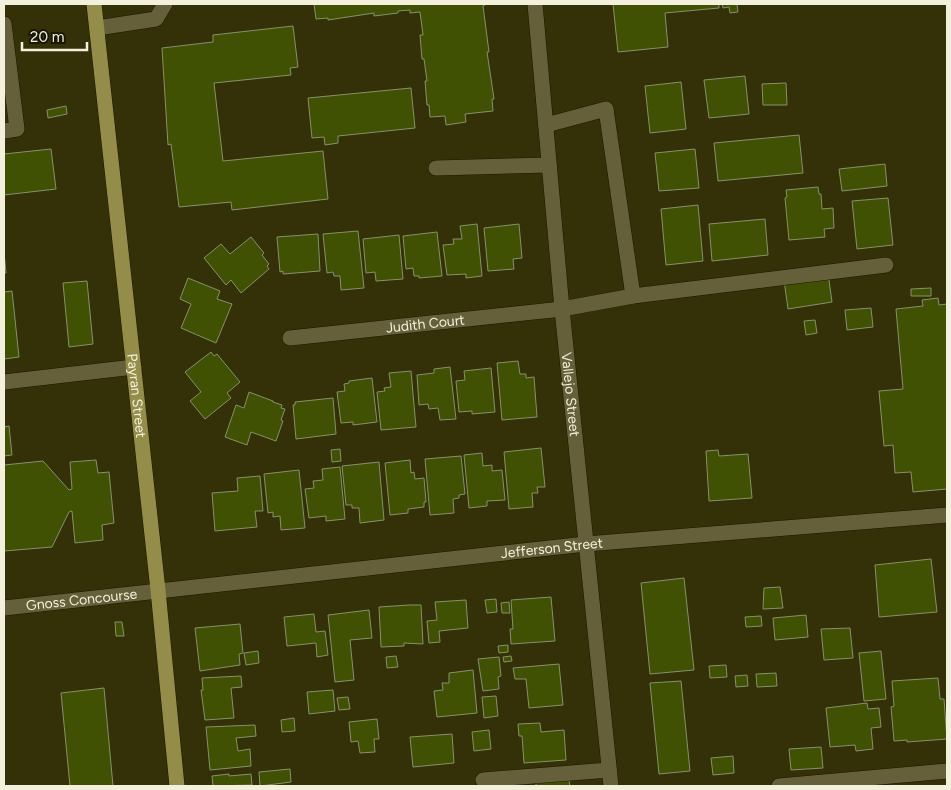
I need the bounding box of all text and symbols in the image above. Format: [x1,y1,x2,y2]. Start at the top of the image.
scale bar [22,20,88,52]
text: 20 m [30,28,64,46]
street label: Judith Court [385,311,465,336]
street label: Vallejo Street [558,351,584,437]
street label: Payran Street [124,353,150,439]
street label: Jefferson Street [500,534,603,562]
street label: Gnoss Concourse [25,585,138,614]

